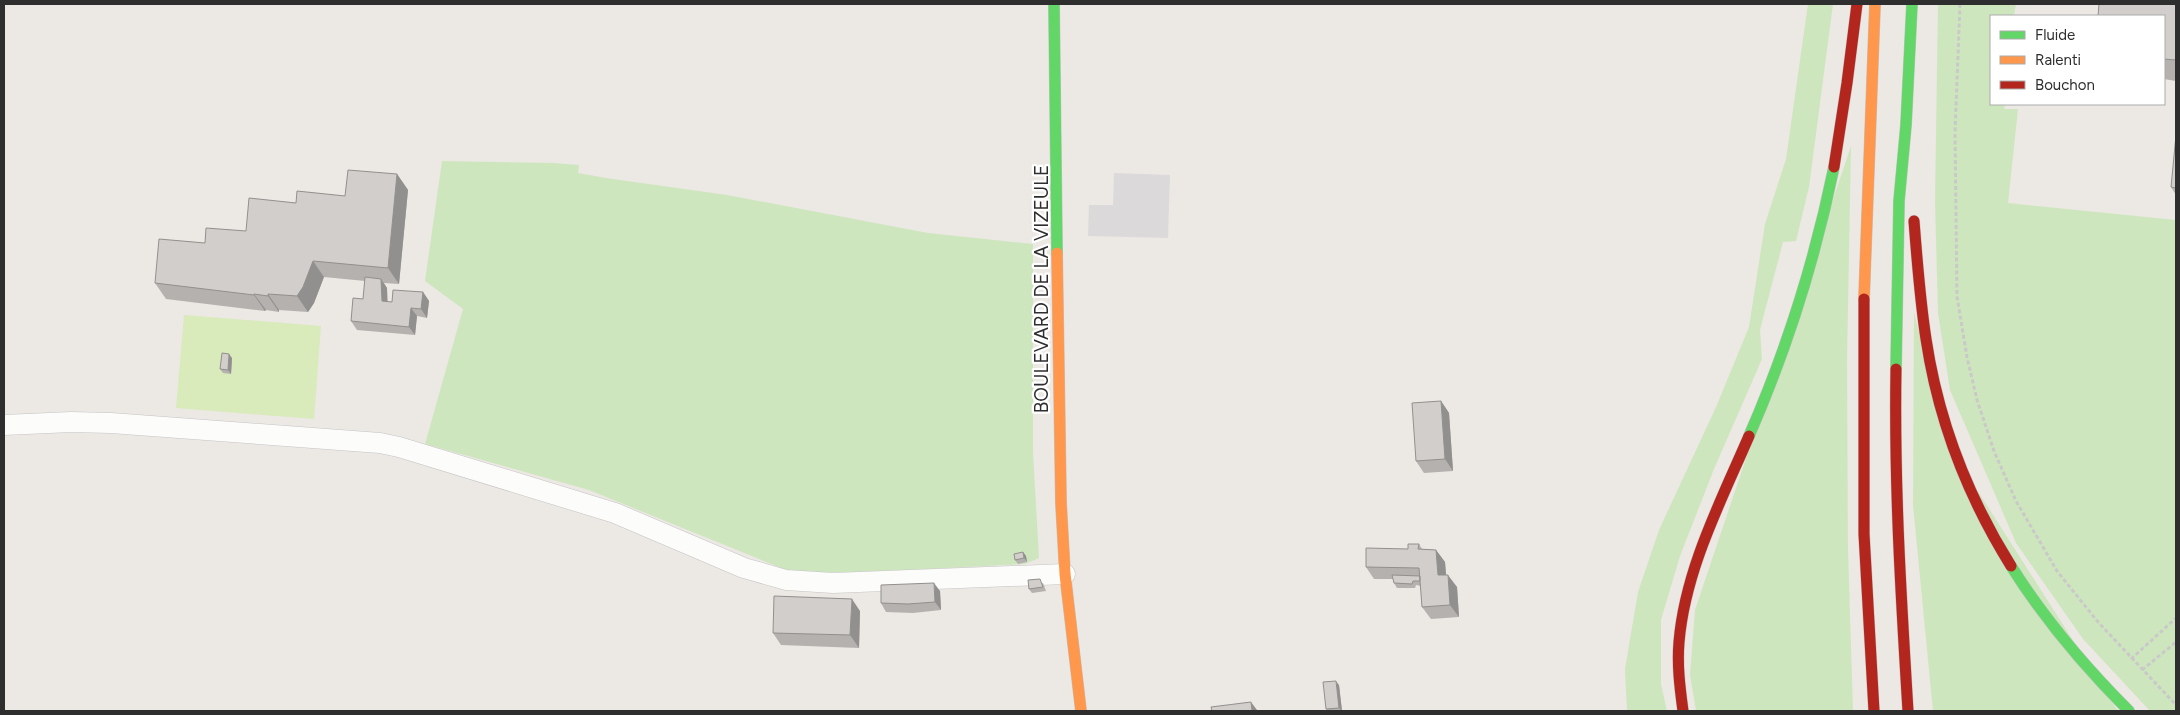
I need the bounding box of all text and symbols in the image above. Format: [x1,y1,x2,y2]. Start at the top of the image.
legend [1990,15,2165,105]
text: Fluide [2035,26,2075,44]
text: Ralenti [2035,51,2081,69]
text: Bouchon [2035,76,2095,94]
street label: BOULEVARD DE LA VIZEULE [1030,165,1053,413]

